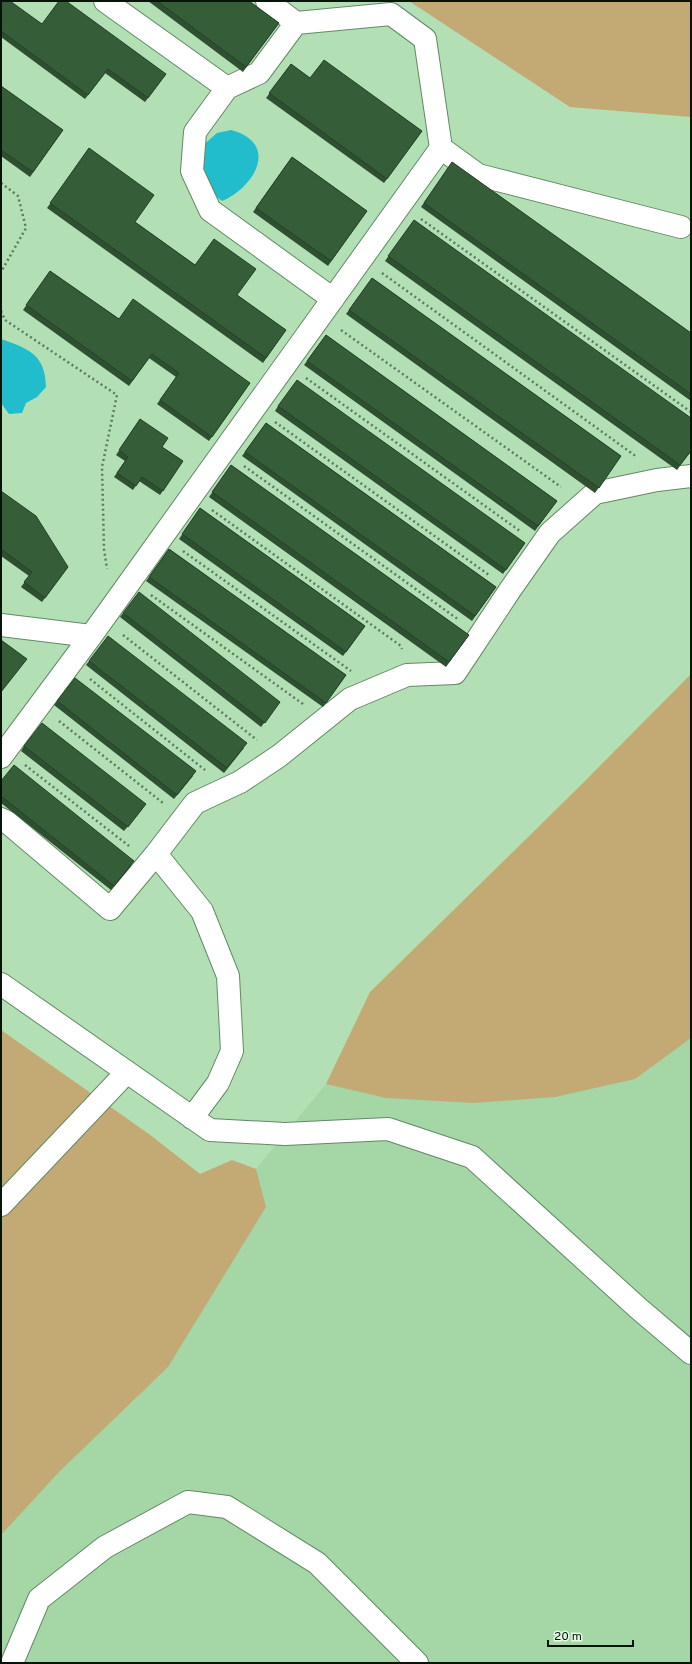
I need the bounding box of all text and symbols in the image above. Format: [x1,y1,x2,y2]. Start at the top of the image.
scale bar [548,1622,633,1648]
text: 20 m [554,1629,582,1645]

